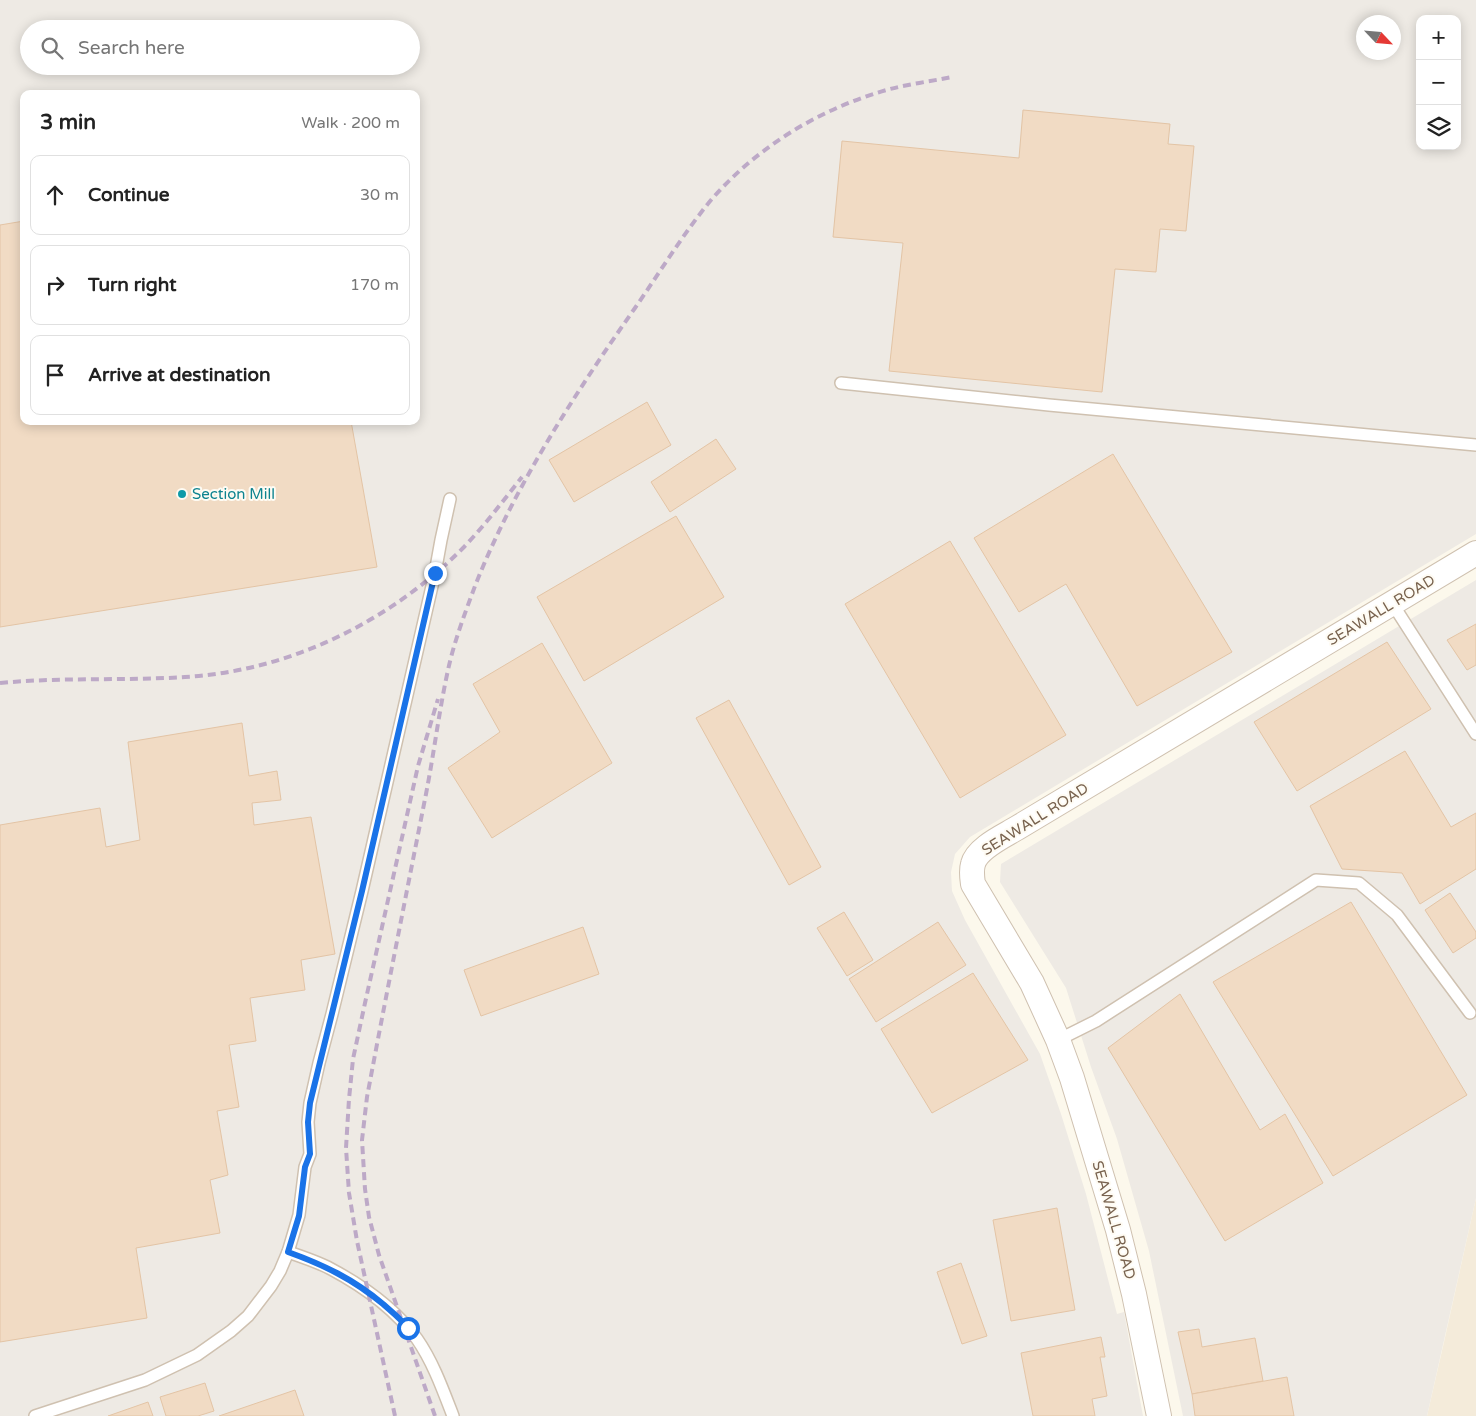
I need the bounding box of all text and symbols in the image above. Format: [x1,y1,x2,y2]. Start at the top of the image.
north arrow [1356,15,1401,60]
map controls [1416,15,1461,150]
button: + [1416,15,1461,60]
search box [20,20,420,75]
icon: search [38,34,66,62]
text: Search here [78,37,185,59]
button: − [1416,60,1461,105]
button: layers [1416,105,1461,150]
text: 3 min [40,110,96,135]
text: Walk · 200 m [301,113,400,133]
icon: ahead [41,181,69,209]
text: Continue [88,184,170,206]
text: 30 m [360,185,399,205]
icon: right [41,271,69,299]
text: Turn right [88,274,176,296]
text: 170 m [350,275,399,295]
icon: arrive [41,361,69,389]
text: Arrive at destination [88,364,271,386]
place label: Section Mill [192,485,275,503]
marker: Section Mill [176,488,188,500]
route end [424,562,447,585]
street label: SEAWALL ROAD [1324,571,1438,649]
street label: SEAWALL ROAD [978,779,1092,859]
street label: SEAWALL ROAD [1088,1159,1140,1281]
route start [397,1317,420,1340]

